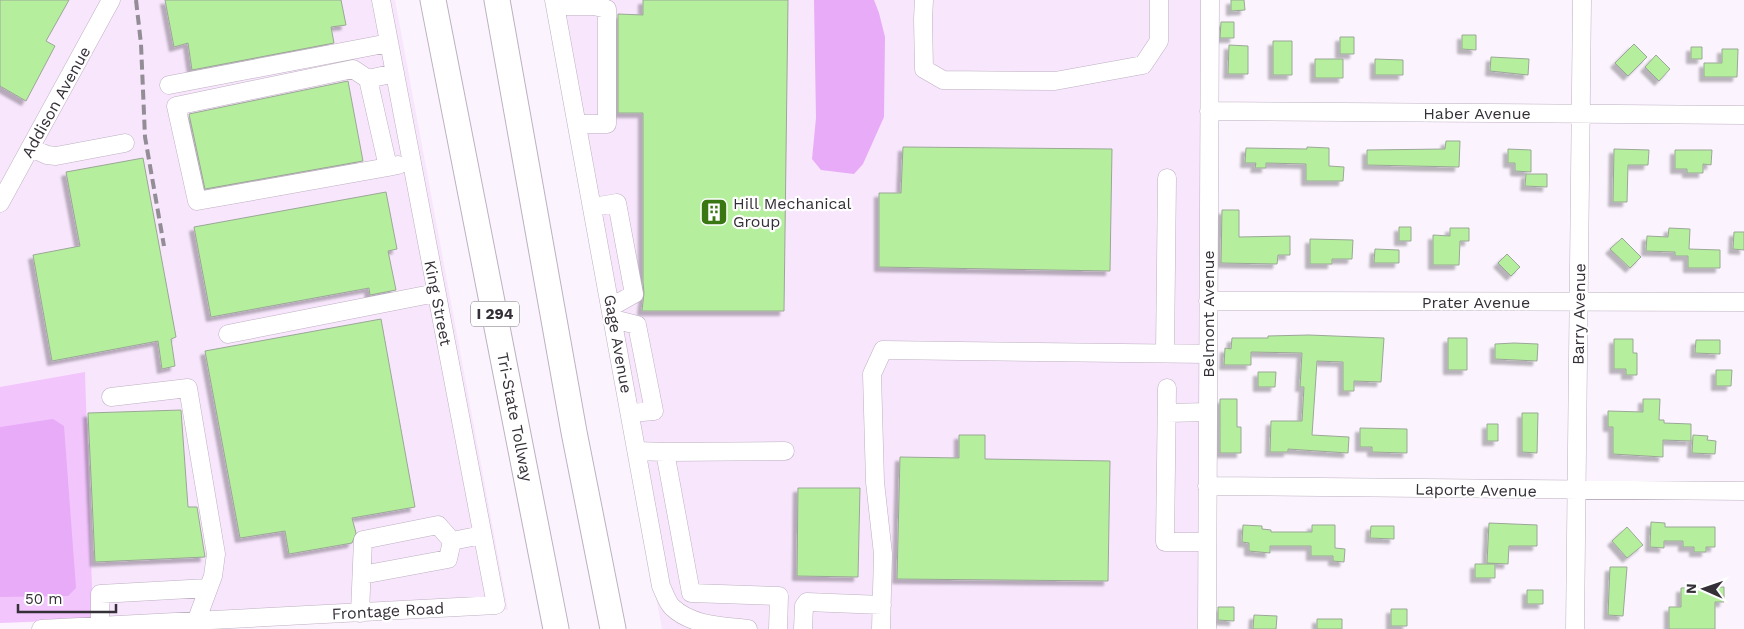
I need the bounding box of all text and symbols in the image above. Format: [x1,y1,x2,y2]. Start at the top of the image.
street label: Addison Avenue [18,43,94,161]
street label: Haber Avenue [1423,104,1531,123]
place label: Hill Mechanical Group [733,194,852,231]
building icon: Hill Mechanical Group [699,197,729,227]
street label: Belmont Avenue [1199,250,1218,378]
street label: King Street [420,259,456,348]
street label: Barry Avenue [1569,263,1589,365]
street label: Gage Avenue [600,293,636,395]
street label: Prater Avenue [1422,293,1530,312]
road number: I 294 [471,302,519,326]
street label: Tri-State Tollway [493,351,537,484]
street label: Laporte Avenue [1415,479,1537,501]
north arrow [1679,564,1729,614]
scale bar [18,582,115,614]
text: N [1683,583,1699,594]
text: 50 m [25,590,62,608]
street label: Frontage Road [331,599,445,623]

